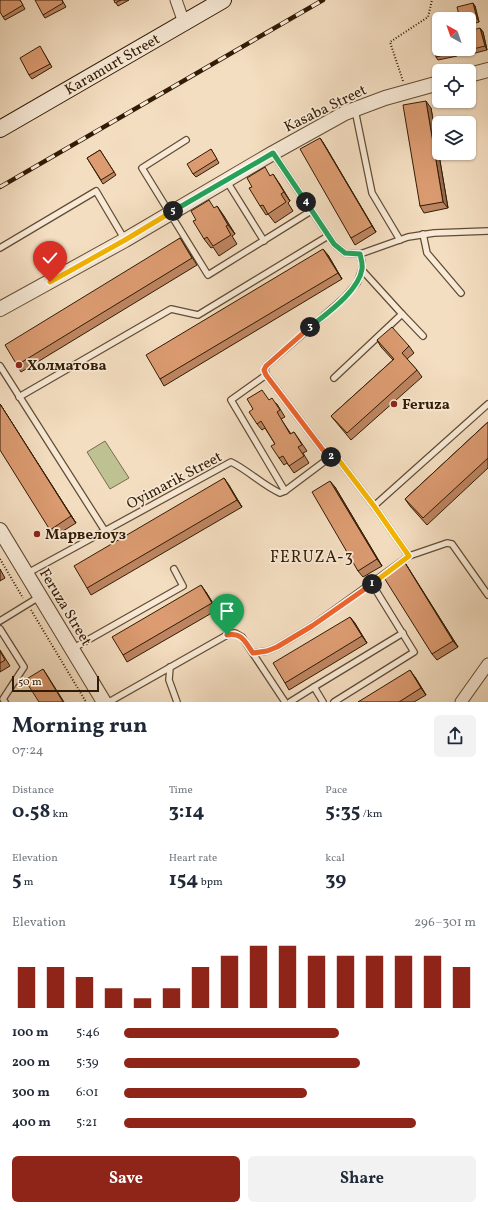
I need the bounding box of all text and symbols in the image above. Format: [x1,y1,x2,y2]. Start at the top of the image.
north arrow [432,12,476,56]
map controls [432,12,476,160]
street label: Karamurt Street [61,29,164,101]
button: locate [432,64,476,108]
street label: Kasaba Street [281,80,370,138]
button: layers [432,116,476,160]
pin: 4 [296,192,316,212]
text: 4 [303,194,309,209]
pin: 5 [163,201,183,221]
text: 5 [170,203,176,218]
pin [33,241,67,282]
icon: check [39,247,61,269]
pin: 3 [300,317,320,337]
text: 3 [307,319,313,334]
place label: Холматова [27,356,107,377]
marker: Холматова [14,360,24,370]
place label: Feruza [402,395,450,416]
marker: Feruza [389,399,399,409]
street label: Oyimarik Street [123,447,226,515]
pin: 2 [321,447,341,467]
text: 2 [328,449,334,464]
place label: Марвелоуз [45,525,126,546]
marker: Марвелоуз [32,529,42,539]
district label: FERUZA-3 [270,547,354,569]
street label: Feruza Street [33,565,96,650]
pin: 1 [362,574,382,594]
text: 1 [370,576,374,591]
pin [210,594,244,635]
icon: arrive [216,600,238,622]
scale bar [12,674,99,693]
text: 50 m [18,675,42,690]
text: Morning run [12,711,147,742]
button: share [434,715,476,757]
text: 07:24 [12,742,44,760]
text: Distance [12,783,54,798]
text: Time [169,783,193,798]
text: Pace [325,783,347,798]
text: 0.58 [12,798,50,826]
text: 3:14 [169,798,205,826]
text: 5:35 [325,798,360,826]
text: km [50,807,68,822]
text: /km [360,807,382,822]
text: Elevation [12,851,58,866]
text: Heart rate [169,851,217,866]
text: kcal [325,851,345,866]
text: 5 [12,866,22,894]
text: 154 [169,866,198,894]
text: 39 [325,866,346,894]
text: m [22,875,34,890]
text: bpm [198,875,223,890]
text: Elevation [12,914,66,932]
text: 296–301 m [414,914,476,932]
text: 100 m [12,1024,49,1042]
text: 5:46 [76,1024,100,1042]
text: 200 m [12,1054,50,1072]
text: 5:39 [76,1054,98,1072]
text: 300 m [12,1084,50,1102]
text: 6:01 [76,1084,99,1102]
text: 400 m [12,1114,51,1132]
text: 5:21 [76,1114,97,1132]
button: Save [12,1156,240,1202]
button: Share [248,1156,476,1202]

